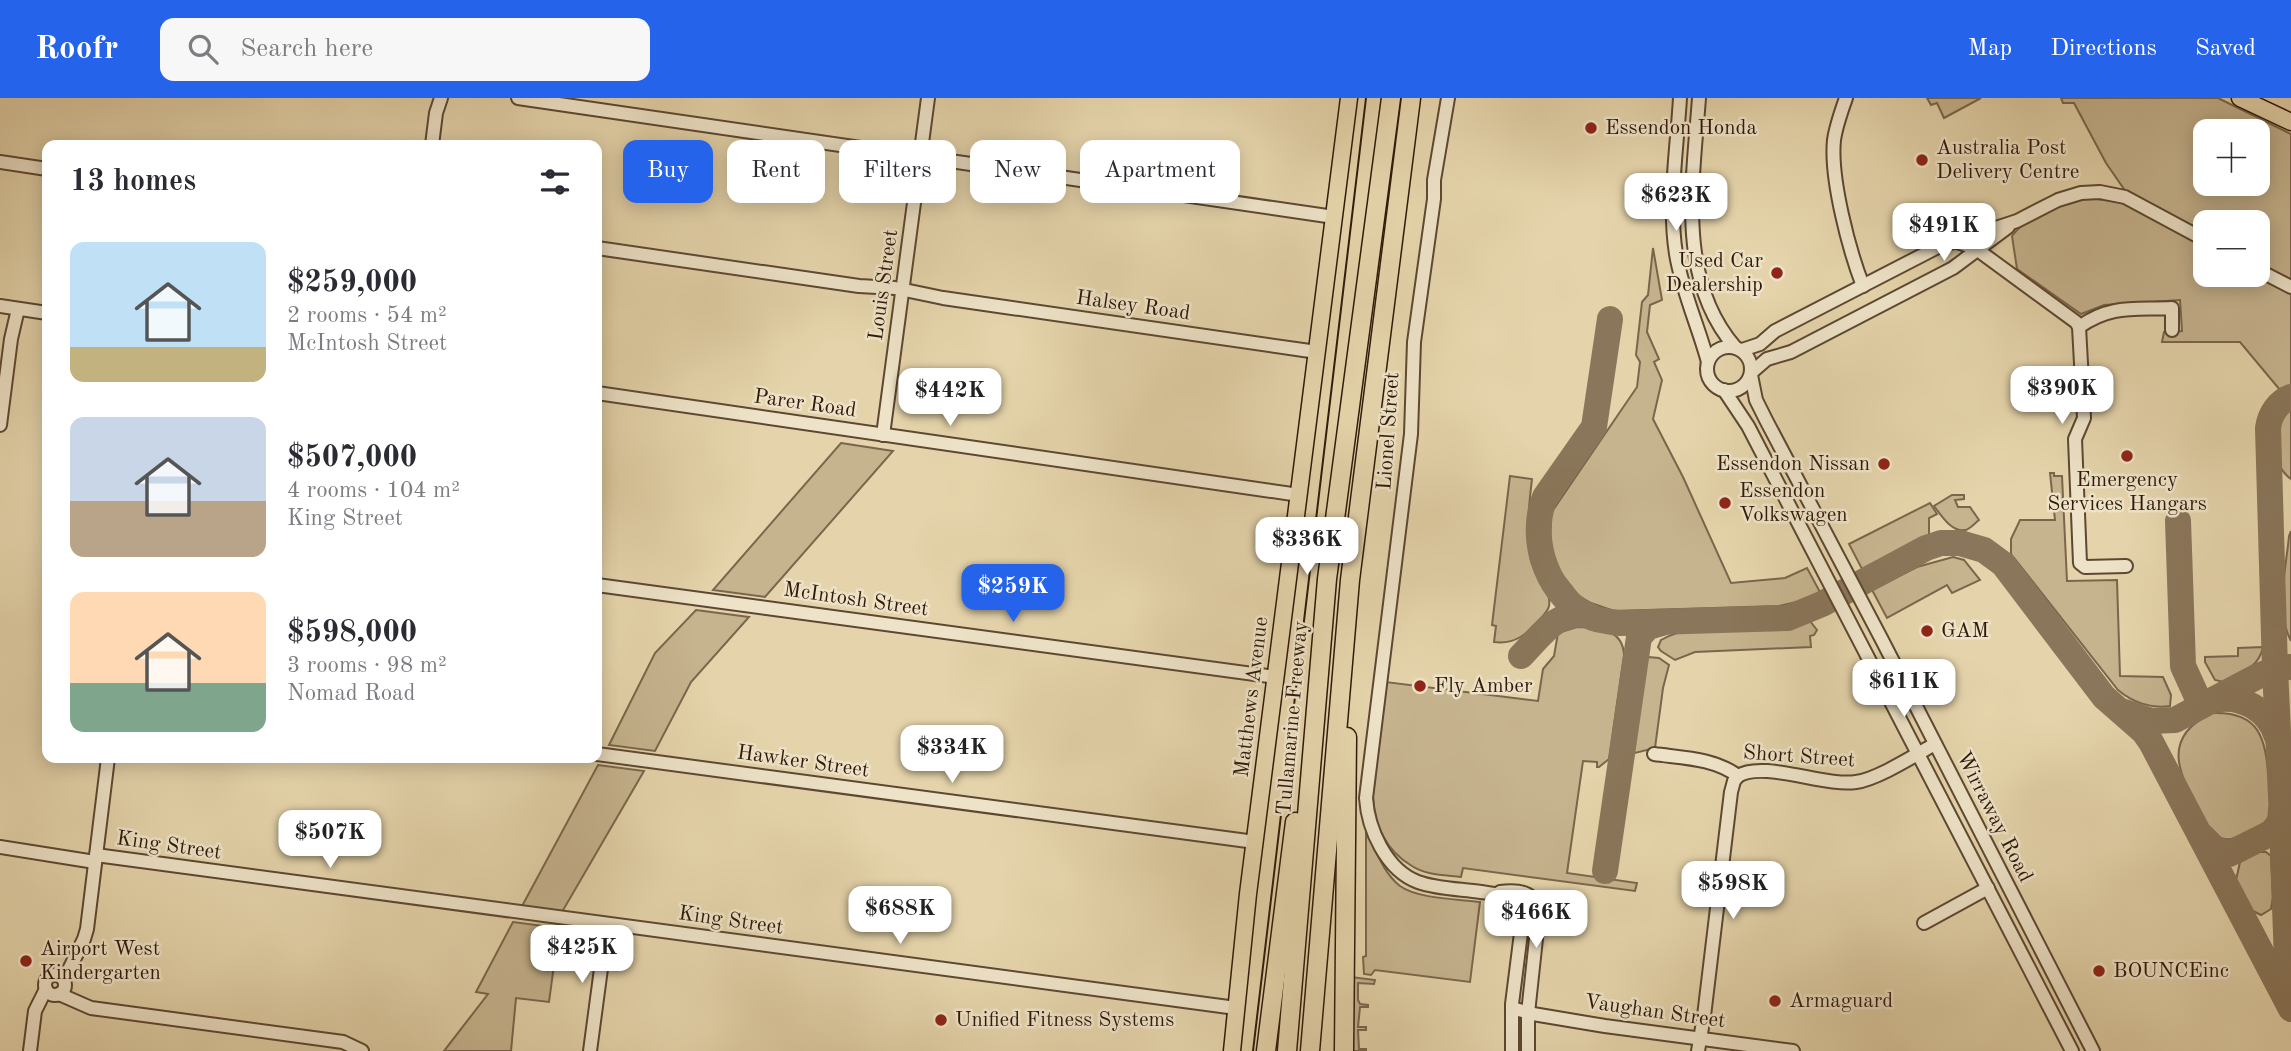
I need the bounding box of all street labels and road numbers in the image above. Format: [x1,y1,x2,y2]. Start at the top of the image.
street label: Louis Street [866,228,902,342]
street label: Halsey Road [1075,288,1192,324]
street label: Lionel Street [1374,371,1404,491]
street label: Parer Road [752,386,858,422]
street label: McIntosh Street [782,579,930,621]
street label: Matthews Avenue [1232,615,1272,779]
street label: Tullamarine Freeway [1274,620,1312,816]
street label: Hawker Street [735,742,871,782]
street label: Short Street [1742,743,1856,771]
street label: Wirraway Road [1952,748,2036,886]
street label: King Street [115,828,223,864]
street label: King Street [677,903,785,939]
street label: Vaughan Street [1583,992,1727,1032]

